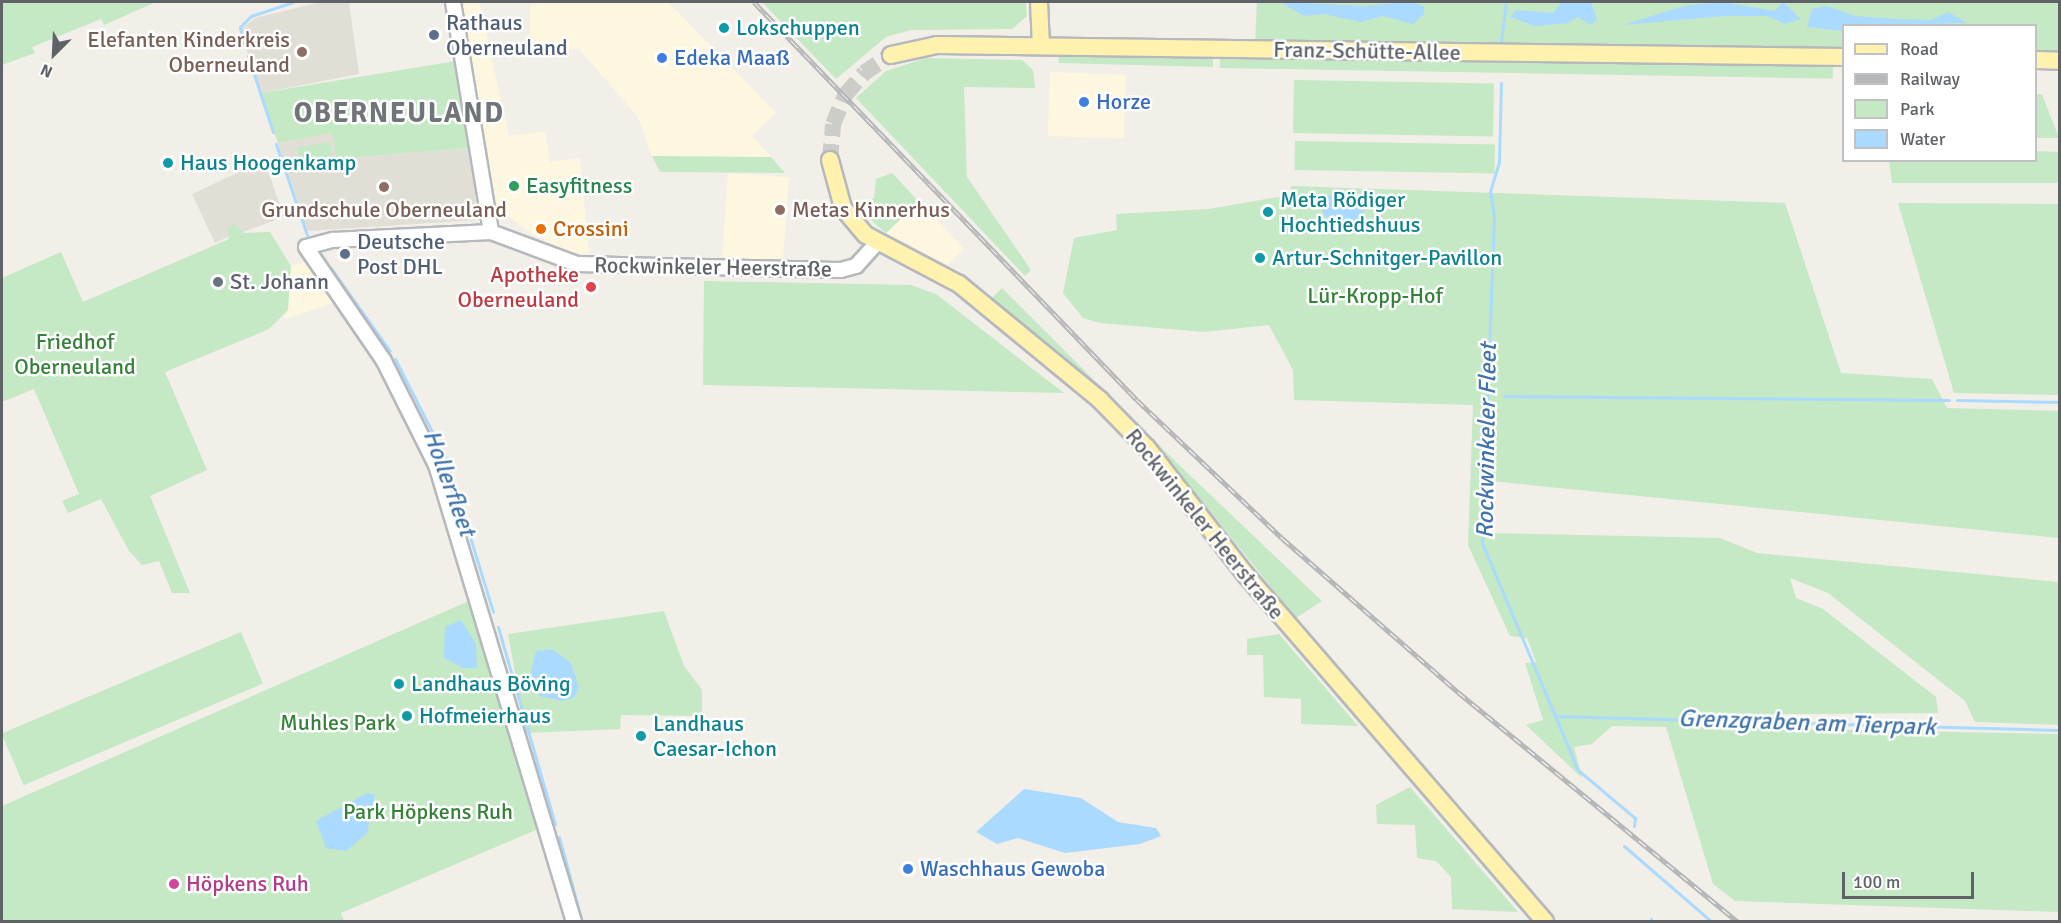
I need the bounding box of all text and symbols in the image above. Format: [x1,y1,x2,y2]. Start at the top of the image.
place label: Rathaus Oberneuland [446,9,568,60]
place label: Lokschuppen [736,15,860,41]
marker: Lokschuppen [717,21,731,35]
north arrow [24,24,84,84]
legend [1842,24,2037,162]
place label: Elefanten Kinderkreis Oberneuland [87,26,290,78]
marker: Rathaus Oberneuland [427,28,441,42]
street label: Franz-Schütte-Allee [1273,36,1461,66]
text: Road [1900,38,1939,60]
marker: Elefanten Kinderkreis Oberneuland [295,45,309,59]
place label: Edeka Maaß [674,45,790,71]
marker: Edeka Maaß [655,51,669,65]
text: N [38,59,56,82]
text: Railway [1900,68,1960,90]
place label: Horze [1096,89,1151,115]
marker: Horze [1077,95,1091,109]
district label: OBERNEULAND [294,96,504,130]
text: Park [1900,98,1935,120]
text: Water [1900,128,1945,150]
place label: Haus Hoogenkamp [180,150,356,176]
marker: Haus Hoogenkamp [161,156,175,170]
place label: Easyfitness [526,173,632,199]
marker: Easyfitness [507,179,521,193]
marker: Grundschule Oberneuland [377,180,391,194]
place label: Meta Rödiger Hochtiedshuus [1280,186,1420,237]
place label: Grundschule Oberneuland [261,197,507,223]
place label: Metas Kinnerhus [792,197,950,223]
marker: Metas Kinnerhus [773,203,787,217]
marker: Meta Rödiger Hochtiedshuus [1261,205,1275,219]
place label: Crossini [553,216,629,242]
marker: Crossini [534,222,548,236]
place label: Deutsche Post DHL [357,228,445,280]
place label: Artur-Schnitger-Pavillon [1272,245,1502,271]
marker: Deutsche Post DHL [338,247,352,261]
marker: Artur-Schnitger-Pavillon [1253,251,1267,265]
street label: Rockwinkeler Heerstraße [594,252,832,282]
place label: Apotheke Oberneuland [457,261,579,312]
place label: St. Johann [230,269,329,295]
marker: St. Johann [211,275,225,289]
marker: Apotheke Oberneuland [584,280,598,294]
park label: Lür-Kropp-Hof [1307,283,1443,309]
park label: Friedhof Oberneuland [14,328,136,380]
water label: Rockwinkeler Fleet [1471,343,1503,539]
street label: Rockwinkeler Heerstraße [1120,423,1290,625]
water label: Hollerfleet [417,426,481,540]
place label: Landhaus Böving [411,671,571,697]
marker: Landhaus Böving [392,677,406,691]
place label: Hofmeierhaus [419,703,551,729]
water label: Grenzgraben am Tierpark [1678,704,1936,742]
marker: Hofmeierhaus [400,709,414,723]
park label: Muhles Park [280,710,396,736]
place label: Landhaus Caesar-Ichon [653,710,777,762]
marker: Landhaus Caesar-Ichon [634,729,648,743]
park label: Park Höpkens Ruh [343,799,513,825]
place label: Waschhaus Gewoba [920,856,1105,882]
scale bar [1845,860,1977,898]
marker: Waschhaus Gewoba [901,862,915,876]
place label: Höpkens Ruh [186,871,309,897]
text: 100 m [1853,871,1900,893]
marker: Höpkens Ruh [167,877,181,891]

